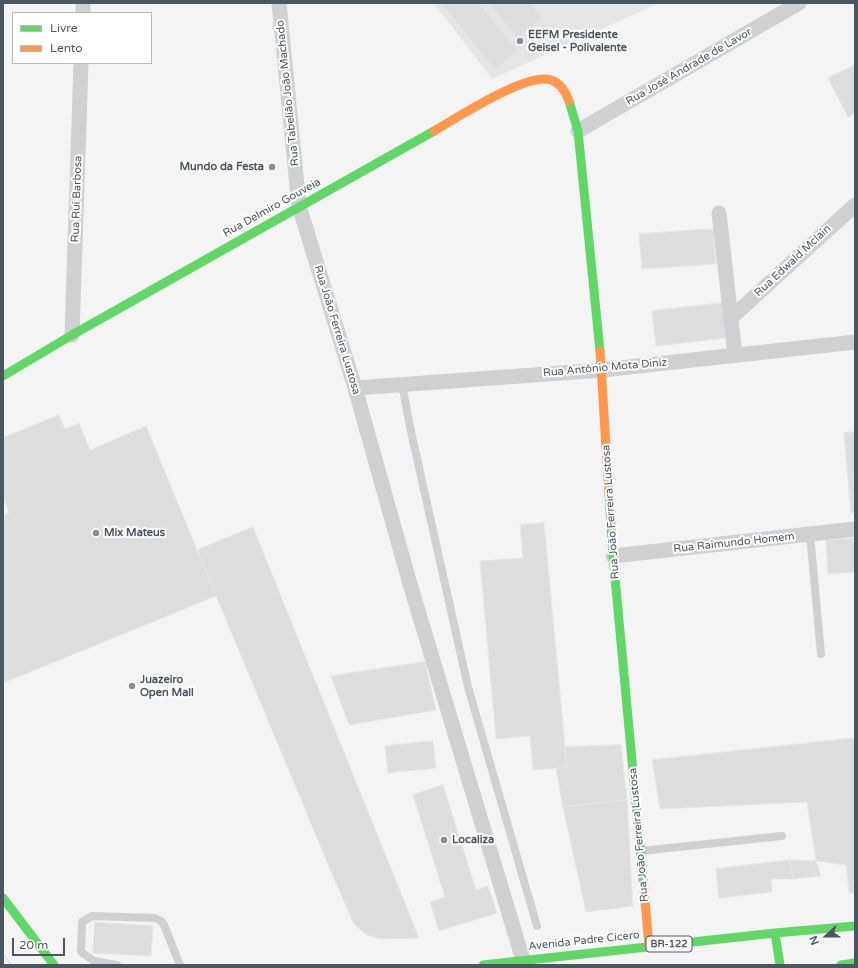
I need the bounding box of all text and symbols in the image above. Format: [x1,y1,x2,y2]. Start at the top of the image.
legend [12,12,152,64]
street label: Rua Tabelião João Machado [274,19,302,167]
text: Livre [50,21,77,35]
street label: Rua José Andrade de Lavor [624,26,754,108]
place label: EEFM Presidente Geisel - Polivalente [528,28,627,54]
marker: EEFM Presidente Geisel - Polivalente [515,36,525,46]
text: Lento [50,41,83,55]
street label: Rua Rui Barbosa [69,155,85,243]
place label: Mundo da Festa [180,160,264,174]
marker: Mundo da Festa [267,162,277,172]
street label: Rua Delmiro Gouveia [221,176,323,240]
street label: Rua Edwald Mclain [752,222,834,300]
street label: Rua João Ferreira Lustosa [311,264,363,396]
street label: Rua Antônio Mota Diniz [543,356,667,380]
street label: Rua João Ferreira Lustosa [600,444,622,580]
place label: Mix Mateus [104,526,165,540]
marker: Mix Mateus [91,528,101,538]
street label: Rua Raimundo Homem [673,530,795,556]
place label: Juazeiro Open Mall [140,673,194,699]
marker: Juazeiro Open Mall [127,681,137,691]
street label: Rua João Ferreira Lustosa [627,767,651,903]
place label: Localiza [452,833,494,847]
marker: Localiza [439,835,449,845]
north arrow [806,916,846,956]
street label: Avenida Padre Cícero [528,929,640,953]
scale bar [14,930,67,956]
text: N [807,934,822,947]
road number: BR-122 [646,936,692,952]
text: 20 m [19,938,48,952]

